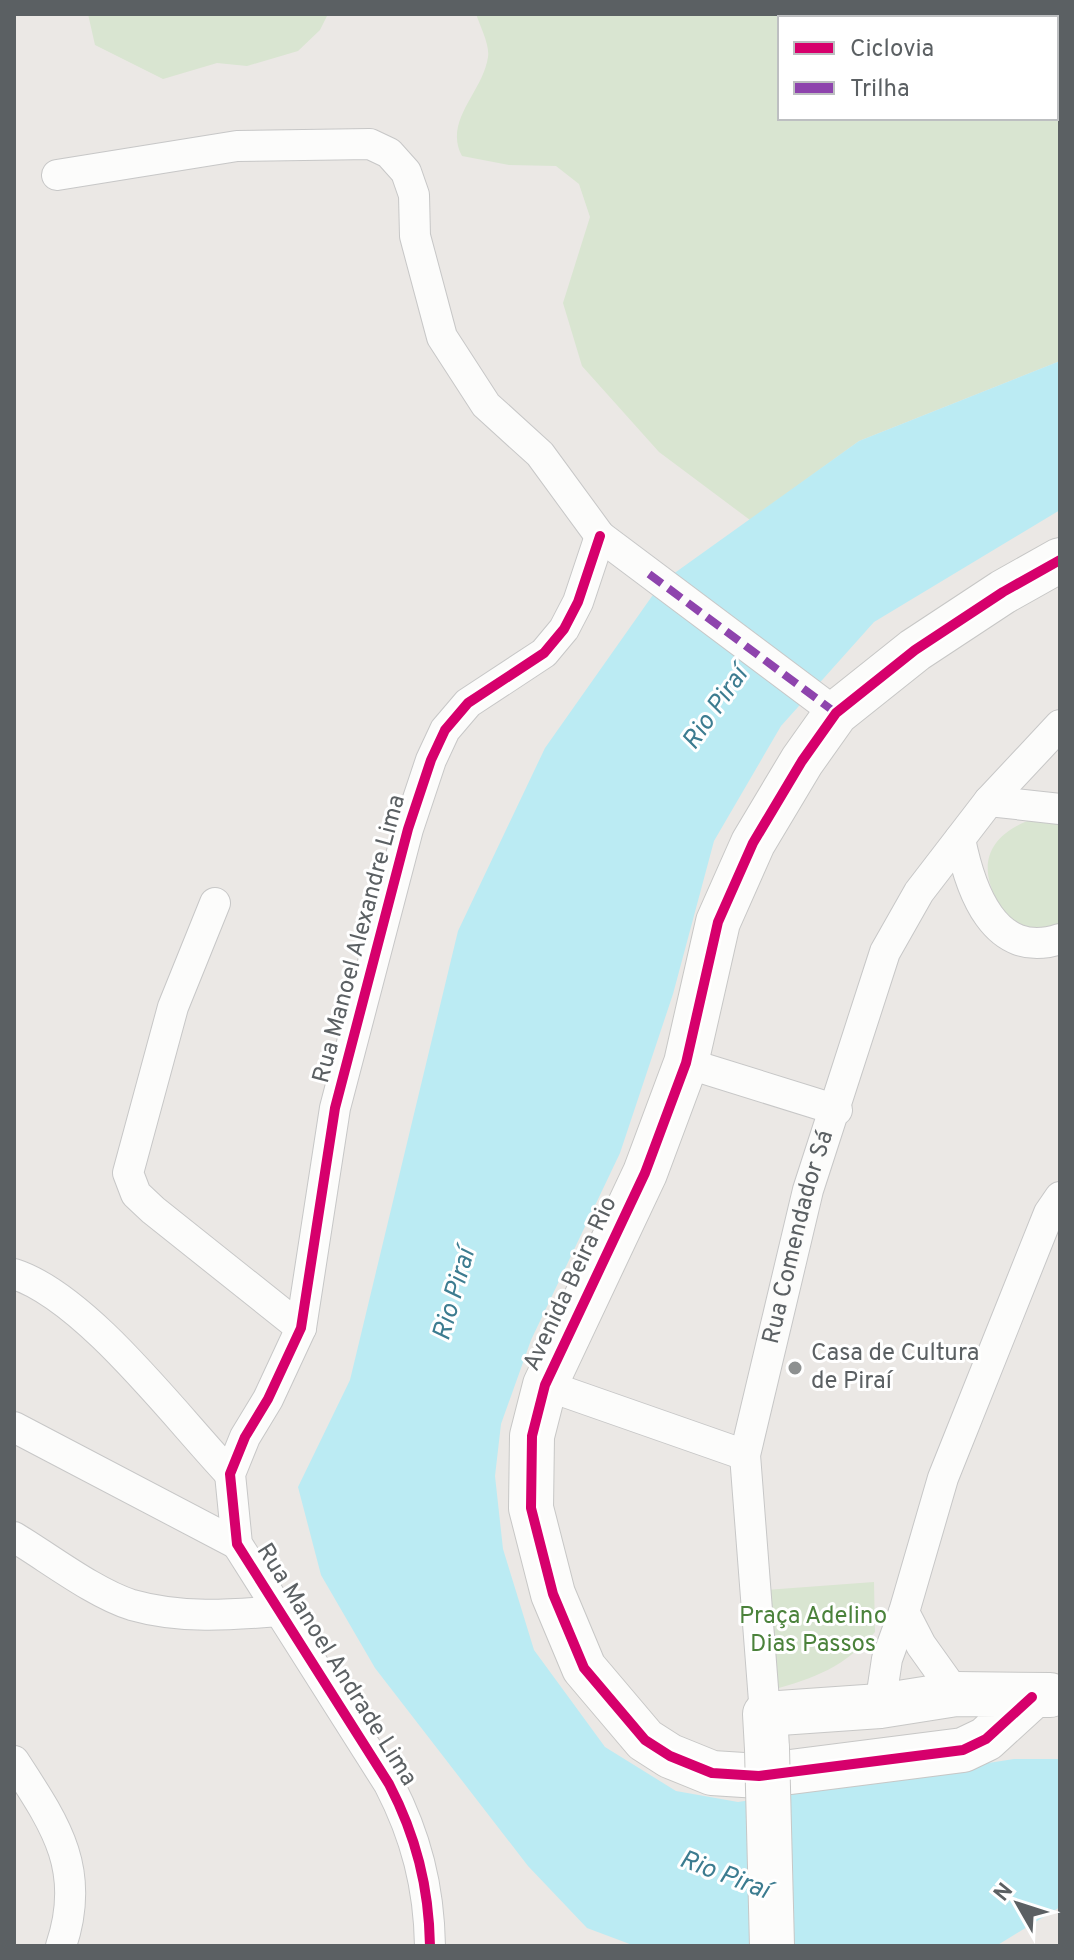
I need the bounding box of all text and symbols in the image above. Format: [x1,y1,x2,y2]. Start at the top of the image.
legend [778,16,1058,120]
text: Ciclovia [850,35,934,65]
text: Trilha [850,75,910,105]
water label: Rio Piraí [676,657,760,757]
street label: Rua Manoel Alexandre Lima [307,792,413,1086]
street label: Rua Comendador Sá [757,1127,841,1347]
street label: Avenida Beira Rio [517,1192,625,1376]
water label: Rio Piraí [426,1240,485,1345]
place label: Casa de Cultura de Piraí [811,1339,979,1397]
marker: Casa de Cultura de Piraí [786,1359,804,1377]
street label: Rua Manoel Andrade Lima [249,1538,423,1792]
park label: Praça Adelino Dias Passos [739,1602,887,1660]
water label: Rio Piraí [674,1844,779,1910]
north arrow [978,1864,1058,1944]
text: N [989,1878,1020,1908]

